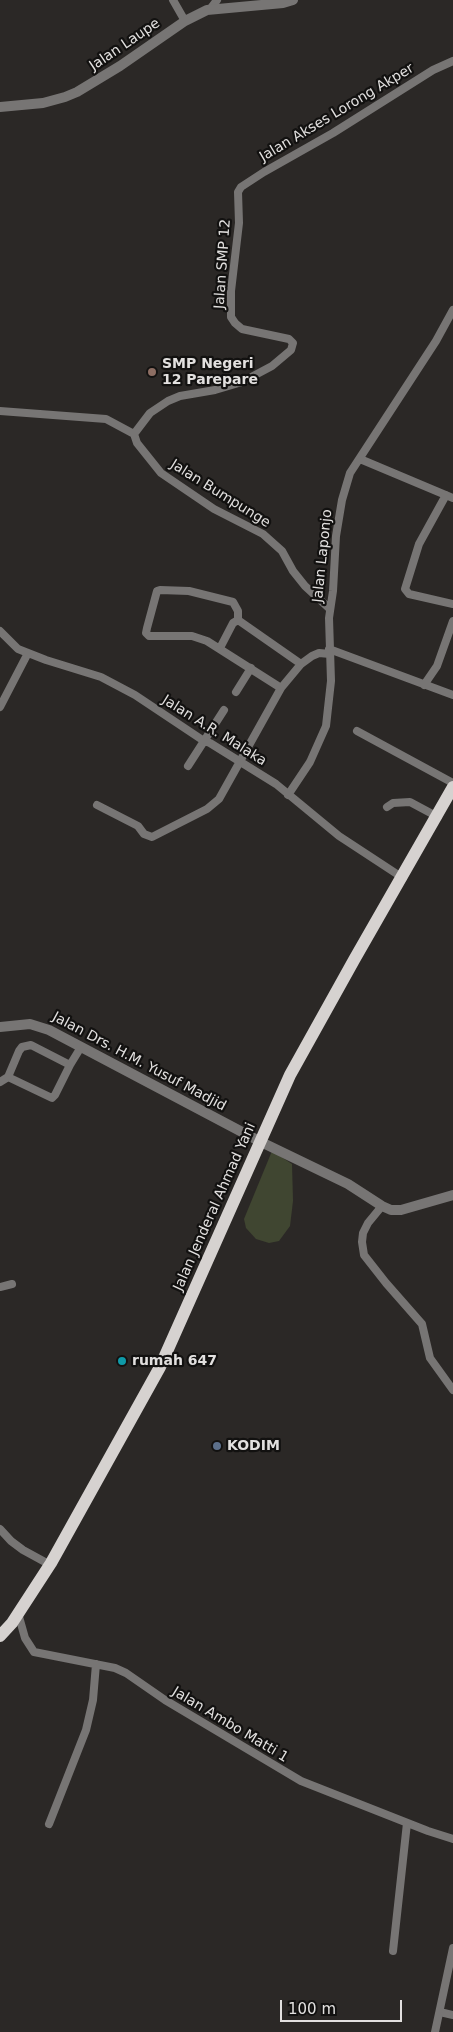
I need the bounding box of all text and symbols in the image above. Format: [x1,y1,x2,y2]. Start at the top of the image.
street label: Jalan Laupe [87,15,163,75]
street label: Jalan Akses Lorong Akper [257,60,417,166]
street label: Jalan SMP 12 [211,218,235,310]
place label: SMP Negeri 12 Parepare [162,356,258,388]
marker: SMP Negeri 12 Parepare [146,366,158,378]
street label: Jalan Bumpunge [167,456,273,532]
street label: Jalan Laponjo [310,509,336,603]
street label: Jalan A.R. Malaka [159,692,269,770]
street label: Jalan Drs. H.M. Yusuf Madjid [49,1009,229,1115]
street label: Jalan Jenderal Ahmad Yani [170,1120,260,1294]
place label: rumah 647 [132,1353,217,1369]
marker: rumah 647 [116,1355,128,1367]
place label: KODIM [227,1438,280,1454]
marker: KODIM [211,1440,223,1452]
street label: Jalan Ambo Matti 1 [169,1684,291,1766]
scale bar [283,1990,406,2022]
text: 100 m [288,2000,336,2018]

